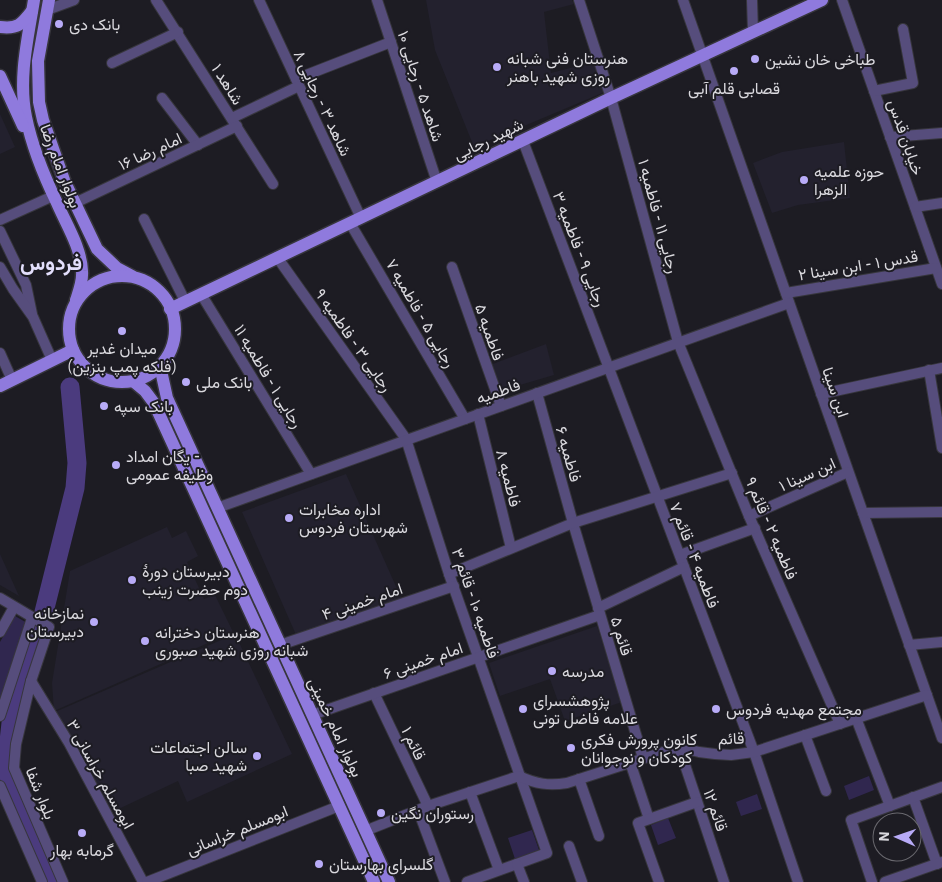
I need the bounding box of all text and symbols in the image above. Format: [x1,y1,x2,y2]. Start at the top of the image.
place label: بانک دی [69,14,120,35]
marker: بانک دی [53,18,65,30]
street label: شاهد ۵ - رجایی ۱۰ [393,28,448,144]
street label: شاهد ۳ - رجایی ۸ [289,47,356,160]
place label: هنرستان فنی شبانه‌ روزی شهید باهنر [506,48,628,87]
place label: طباخی خان نشین [765,49,876,70]
marker: طباخی خان نشین [749,53,761,65]
street label: شاهد ۱ [208,60,248,108]
marker: هنرستان فنی شبانه‌ روزی شهید باهنر [491,61,503,73]
marker: قصابی قلم آبی [728,65,740,77]
place label: قصابی قلم آبی [688,78,780,99]
street label: خیابان قدس [883,96,928,178]
street label: شهید رجایی [450,113,527,165]
street label: بولوار امام رضا [35,121,86,211]
street label: امام رضا ۱۶ [115,128,185,175]
street label: رجایی ۱۱ - فاطمیه ۱ [633,157,684,275]
place label: حوزه علمیه الزهرا [814,161,884,200]
marker: حوزه علمیه الزهرا [798,174,810,186]
street label: رجایی ۹ - فاطمیه ۳ [548,189,611,310]
street label: قدس ۱ - ابن سینا ۲ [797,246,919,285]
district label: فردوس [20,248,82,276]
street label: رجایی ۵ - فاطمیه ۷ [381,255,460,371]
street label: رجایی ۳ - فاطمیه ۹ [310,284,397,396]
street label: فاطمیه ۵ [471,301,509,363]
street label: رجایی ۱ - فاطمیه ۱۱ [229,321,308,432]
marker: میدان غدیر (فلکه پمپ بنزین) [116,325,128,337]
place label: میدان غدیر (فلکه پمپ بنزین) [67,338,177,378]
street label: ابن سینا [817,364,854,420]
place label: بانک ملی [196,372,252,393]
street label: فاطمیه [473,374,523,408]
marker: بانک ملی [180,376,192,388]
place label: بانک سپه [114,396,173,418]
marker: بانک سپه [98,400,110,412]
street label: فاطمیه ۶ [552,424,586,484]
place label: یگان امداد - وظیفه عمومی [126,446,213,485]
street label: فاطمیه ۸ [492,447,526,509]
street label: ابن سینا ۱ [775,453,839,496]
marker: یگان امداد - وظیفه عمومی [110,459,122,471]
street label: فاطمیه ۲ - قائم ۹ [741,474,803,583]
place label: اداره مخابرات شهرستان فردوس [299,499,408,538]
street label: فاطمیه ۴ - قائم ۷ [665,499,724,611]
marker: اداره مخابرات شهرستان فردوس [283,512,295,524]
street label: فاطمیه ۱۰ - قائم ۳ [447,545,504,661]
place label: دبیرستان دورهٔ دوم حضرت زینب [142,561,248,600]
marker: دبیرستان دورهٔ دوم حضرت زینب [126,574,138,586]
street label: امام خمینی ۴ [319,578,405,625]
place label: نمازخانه دبیرستان [27,603,84,642]
street label: قائم ۵ [606,614,637,658]
marker: نمازخانه دبیرستان [88,616,100,628]
place label: هنرستان دخترانه شبانه روزی شهید صبوری [155,622,308,661]
marker: هنرستان دخترانه شبانه روزی شهید صبوری [139,635,151,647]
street label: امام خمینی ۶ [381,637,466,684]
place label: مدرسه [562,661,604,682]
marker: مدرسه [546,665,558,677]
street label: بولوار امام خمینی [303,674,368,780]
place label: پژوهشسرای علامه فاضل تونی [533,690,638,729]
place label: مجتمع مهدیه فردوس [726,699,862,721]
marker: پژوهشسرای علامه فاضل تونی [517,703,529,715]
marker: مجتمع مهدیه فردوس [710,703,722,715]
street label: ابومسلم خراسانی ۳ [62,716,139,833]
street label: قائم ۱ [396,723,431,764]
street label: قائم [717,728,745,749]
place label: کانون پرورش فکری کودکان و نوجوانان [581,729,697,768]
place label: سالن اجتماعات شهید صبا [150,737,247,776]
marker: کانون پرورش فکری کودکان و نوجوانان [565,742,577,754]
marker: سالن اجتماعات شهید صبا [251,750,263,762]
street label: بلوار شفا [21,764,61,822]
street label: قائم ۱۲ [699,786,733,834]
street label: ابومسلم خراسانی [183,801,291,860]
place label: رستوران نگین [391,803,474,824]
marker: رستوران نگین [375,807,387,819]
north arrow [872,812,922,862]
marker: گرمابه بهار [76,827,88,839]
text: N [875,831,893,842]
place label: گرمابه بهار [49,840,114,861]
place label: گلسرای بهارستان [329,854,433,875]
marker: گلسرای بهارستان [313,858,325,870]

